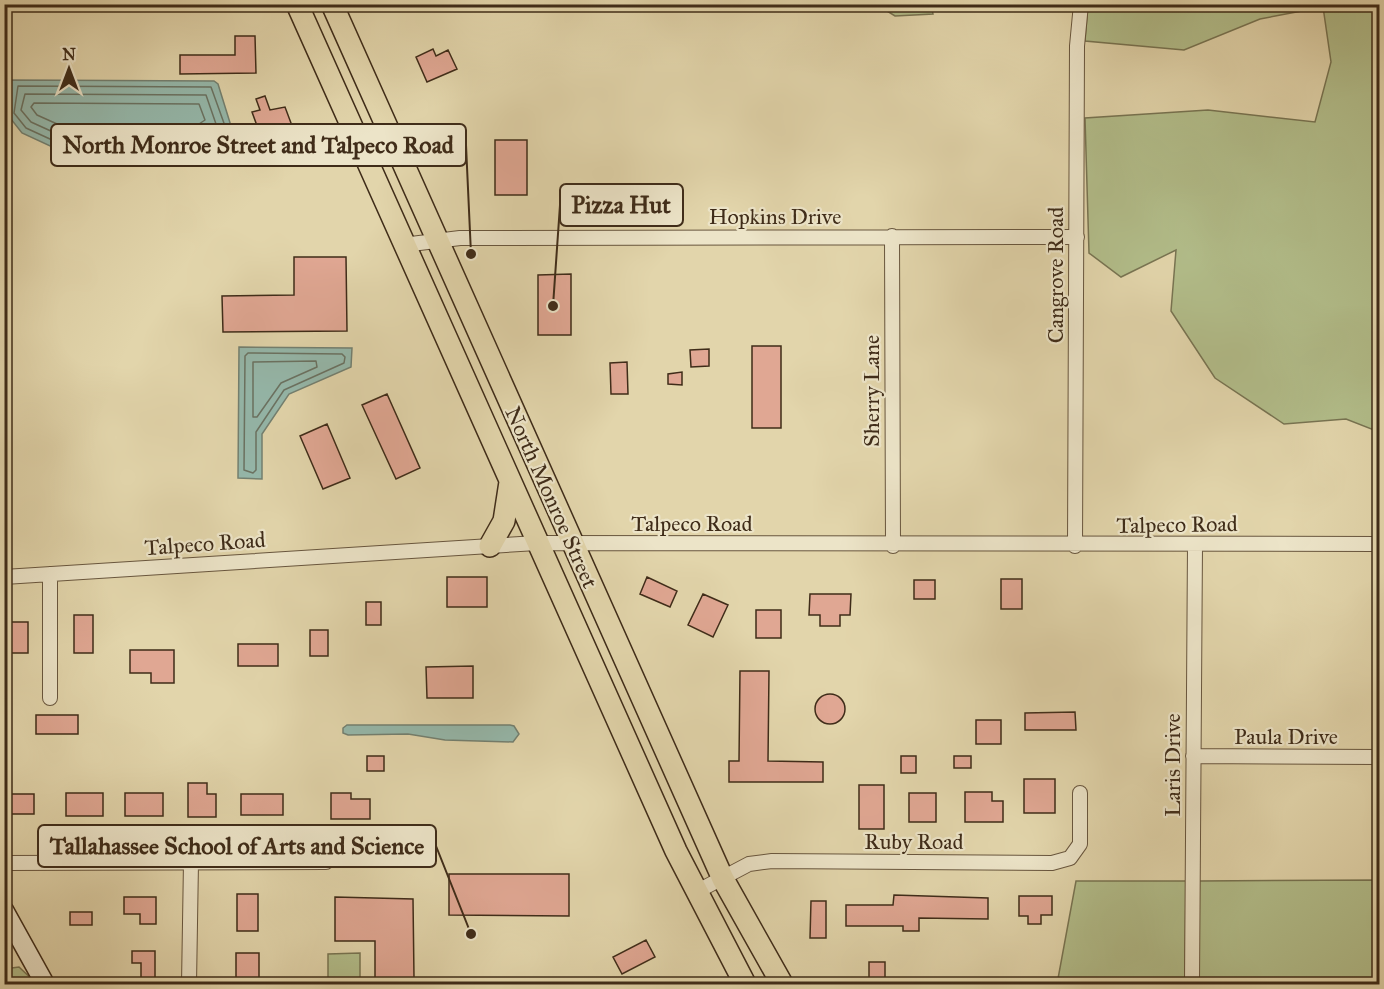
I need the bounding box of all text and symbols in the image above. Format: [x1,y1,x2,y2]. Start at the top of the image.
north arrow [39,39,99,99]
text: N [62,45,76,64]
callout: North Monroe Street and Talpeco Road [51,124,466,166]
text: North Monroe Street and Talpeco Road [62,130,455,160]
callout: Pizza Hut [560,184,683,226]
text: Pizza Hut [571,190,671,220]
street label: Hopkins Drive [709,203,841,230]
street label: Cangrove Road [1042,207,1069,343]
street label: Sherry Lane [858,335,885,447]
street label: North Monroe Street [499,402,604,592]
street label: Talpeco Road [631,510,753,537]
street label: Talpeco Road [1116,510,1238,539]
street label: Talpeco Road [144,526,266,561]
street label: Laris Drive [1159,713,1186,817]
street label: Paula Drive [1234,723,1338,750]
callout: Tallahassee School of Arts and Science [38,825,436,867]
street label: Ruby Road [864,828,964,855]
text: Tallahassee School of Arts and Science [49,831,424,861]

